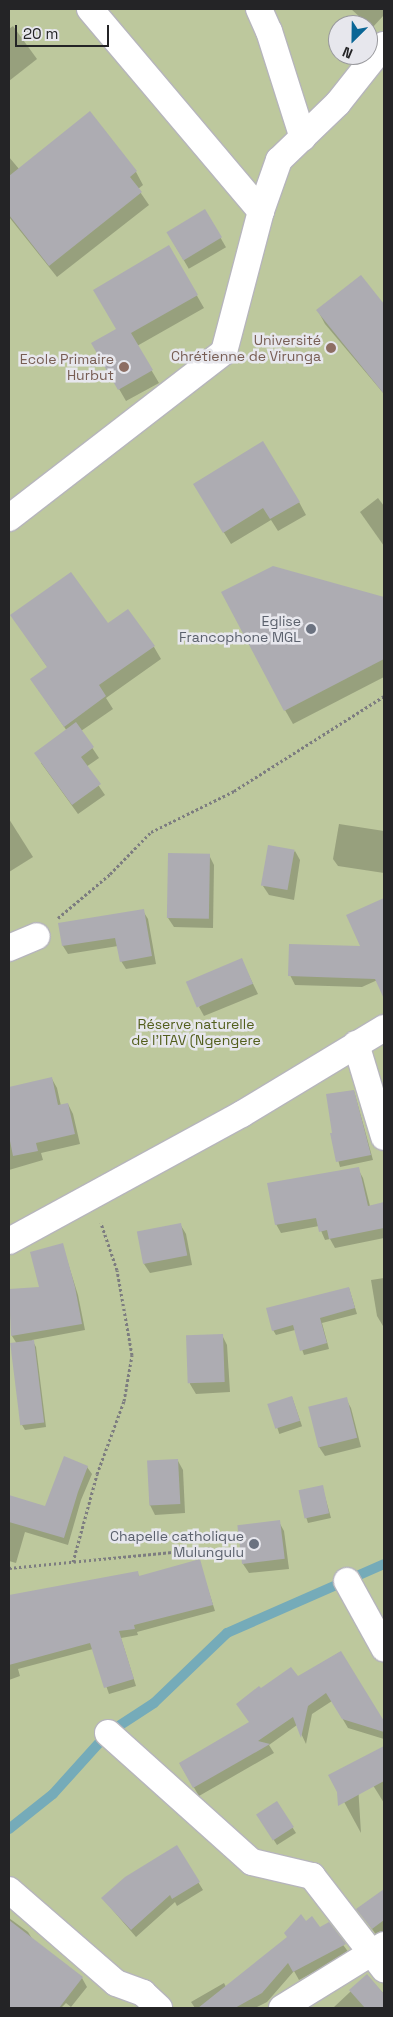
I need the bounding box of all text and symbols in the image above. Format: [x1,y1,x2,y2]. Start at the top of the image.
scale bar [18,15,111,47]
north arrow [328,15,378,65]
text: 20 m [23,24,58,43]
text: N [340,43,355,63]
place label: Université Chrétienne de Virunga [171,332,321,364]
marker: Université Chrétienne de Virunga [325,342,337,354]
place label: Ecole Primaire Hurbut [20,351,114,384]
marker: Ecole Primaire Hurbut [118,361,130,373]
place label: Eglise Francophone MGL [179,613,301,646]
marker: Eglise Francophone MGL [305,623,317,635]
park label: Réserve naturelle de l'ITAV (Ngengere [131,1016,261,1048]
place label: Chapelle catholique Mulungulu [110,1528,244,1560]
marker: Chapelle catholique Mulungulu [248,1538,260,1550]

